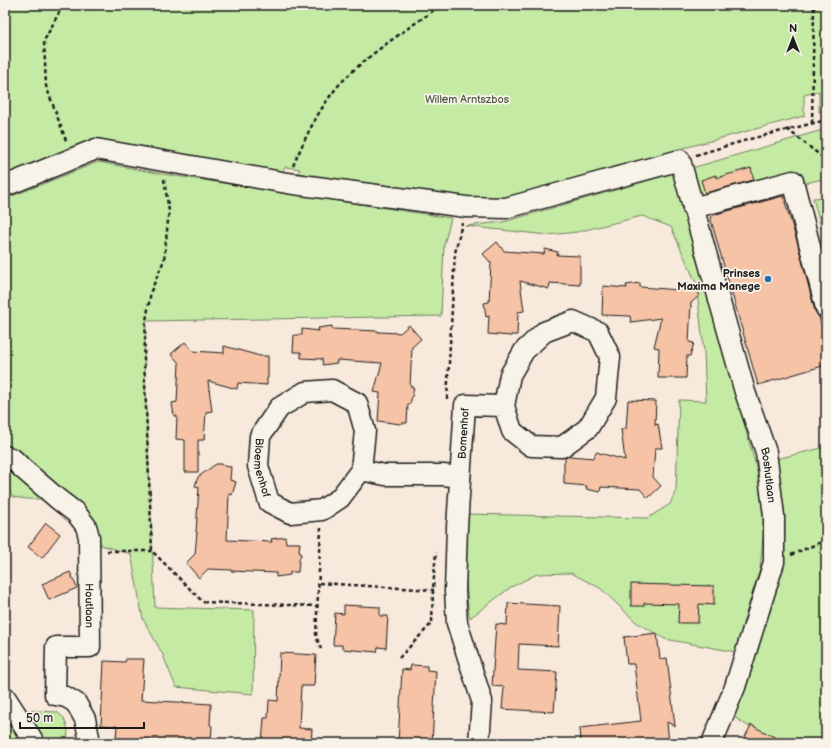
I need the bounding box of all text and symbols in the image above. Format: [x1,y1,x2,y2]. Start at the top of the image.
north arrow [773,18,813,58]
text: N [789,22,797,35]
park label: Willem Arntszbos [425,93,510,106]
place label: Prinses Maxima Manege [677,267,761,293]
marker: Prinses Maxima Manege [763,274,773,284]
street label: Bomenhof [455,407,471,459]
street label: Bloemenhof [251,437,274,499]
street label: Boshutlaan [758,445,779,504]
street label: Houtlaan [83,583,96,628]
scale bar [20,704,144,730]
text: 50 m [26,711,53,726]

